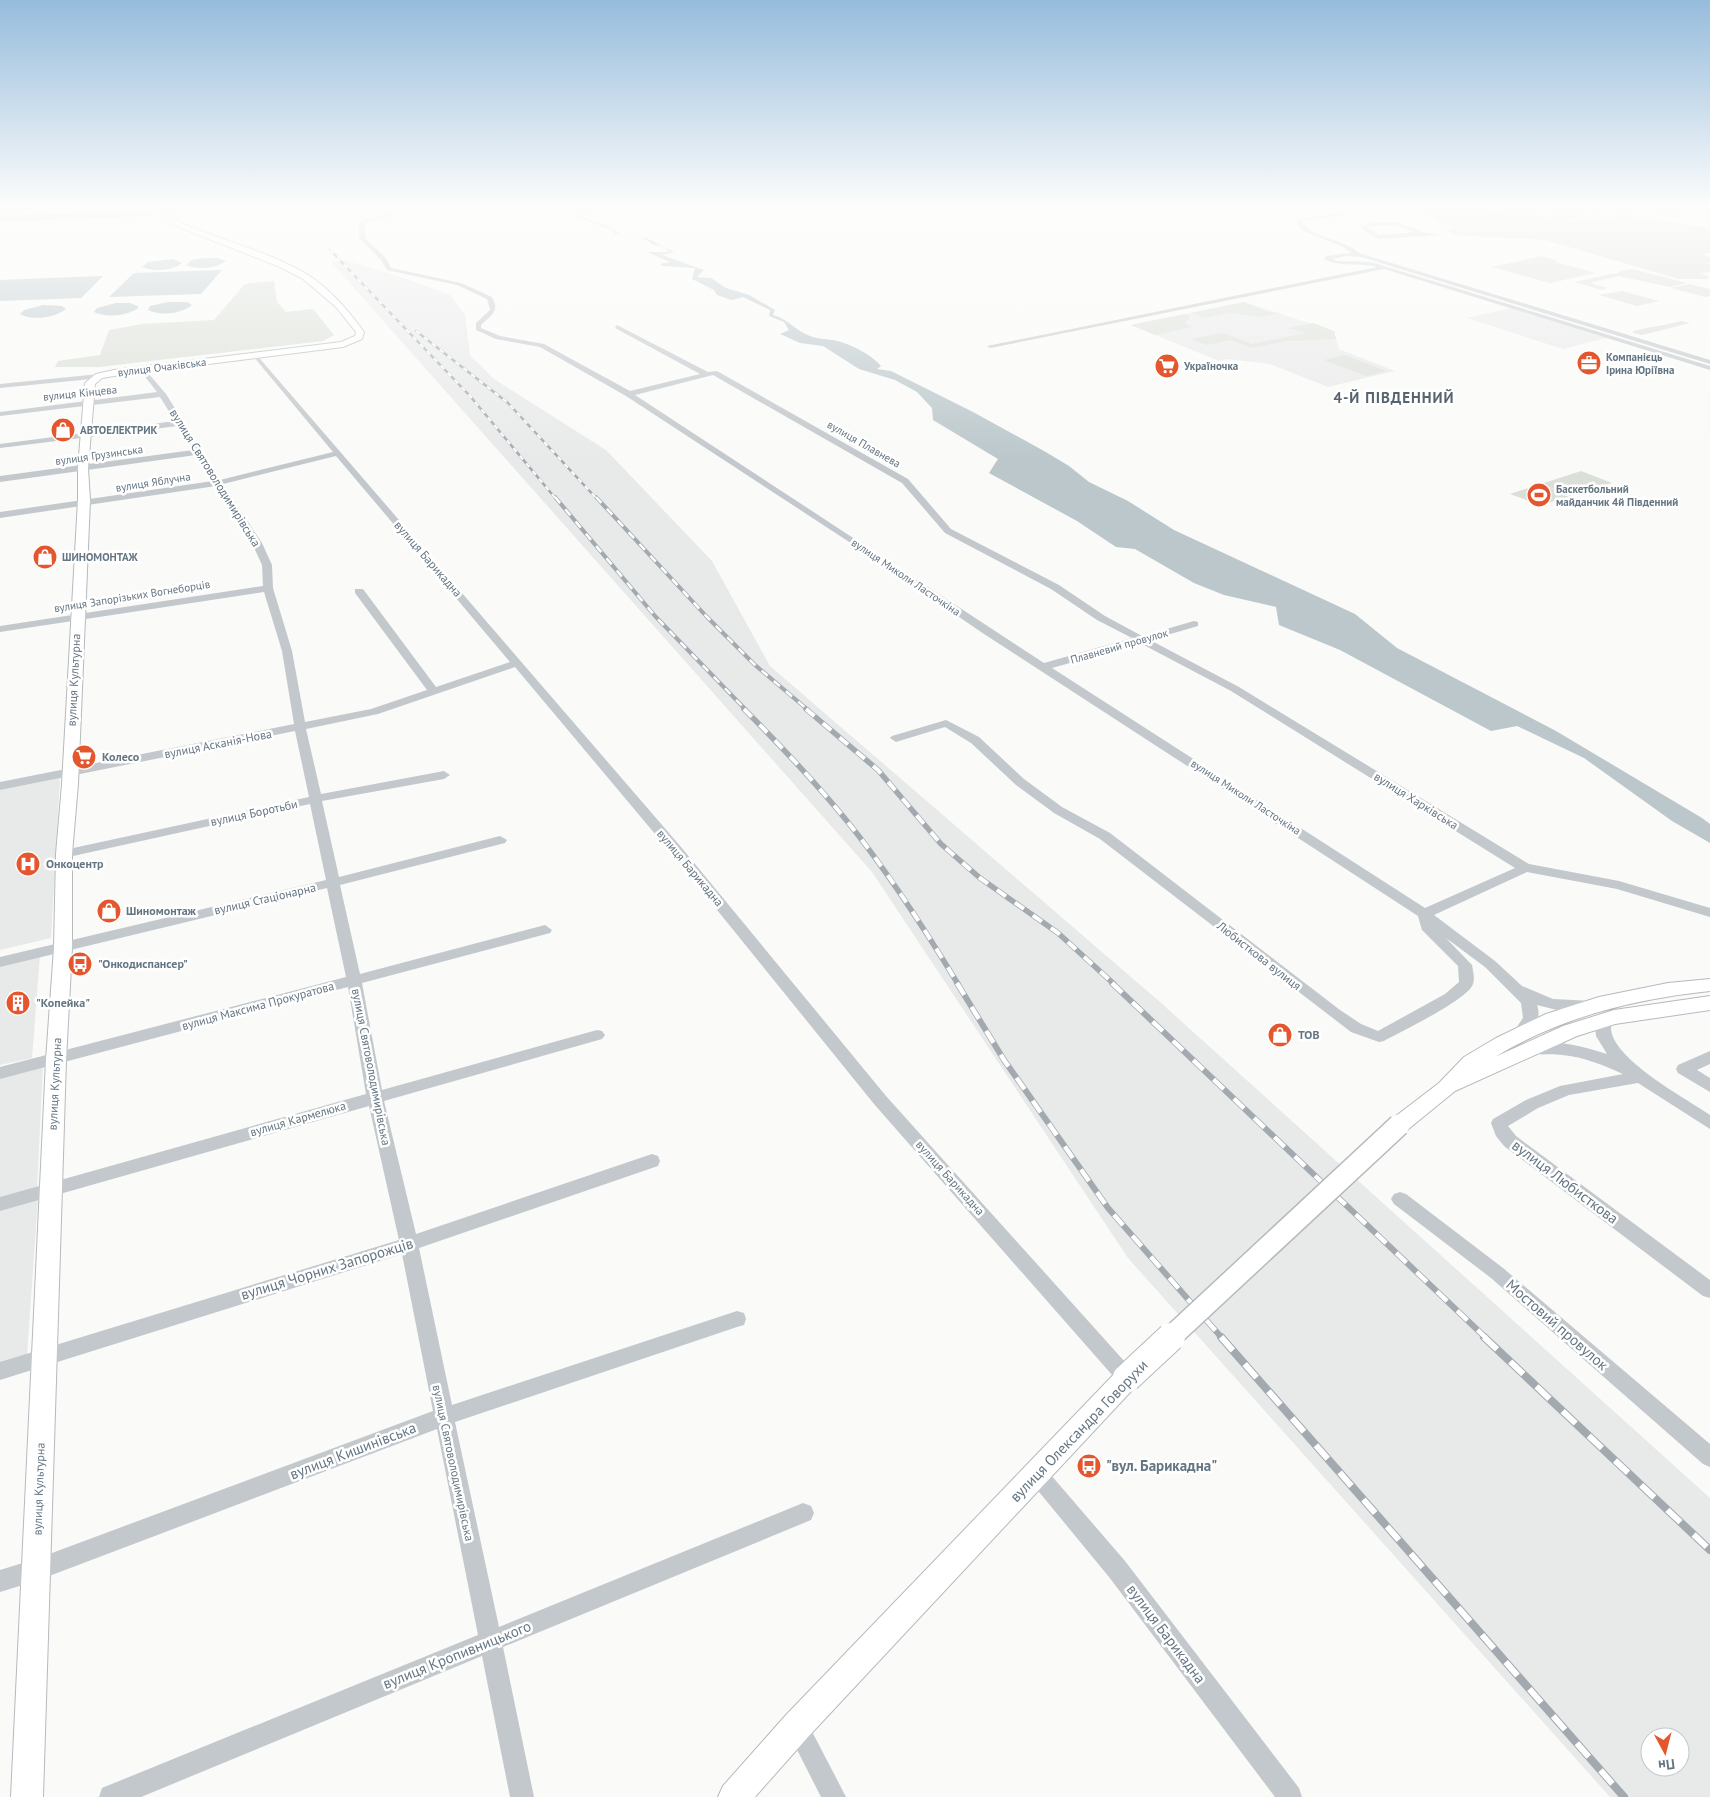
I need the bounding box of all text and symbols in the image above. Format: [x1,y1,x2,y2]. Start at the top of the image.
office icon: Компанієць Ірина Юріївна [1576,350,1602,376]
place label: Компанієць Ірина Юріївна [1606,350,1674,377]
supermarket icon: Україночка [1154,353,1180,379]
street label: вулиця Очаківська [117,355,207,379]
place label: Україночка [1183,359,1238,373]
street label: вулиця Кінцева [42,382,118,404]
district label: 4-Й ПІВДЕННИЙ [1333,388,1455,407]
street label: вулиця Святоволодимирівська [167,406,264,549]
shop icon: АВТОЕЛЕКТРИК [50,417,76,443]
street label: вулиця Плавнева [825,417,903,471]
place label: АВТОЕЛЕКТРИК [80,423,158,437]
street label: вулиця Грузинська [54,442,144,468]
street label: вулиця Яблучна [115,469,191,495]
sports icon: Баскетбольний майданчик 4й Південний [1526,482,1552,508]
place label: Баскетбольний майданчик 4й Південний [1556,482,1678,509]
street label: вулиця Барикадна [391,518,465,600]
street label: вулиця Миколи Ласточкіна [849,535,963,619]
shop icon: ШИНОМОНТАЖ [32,544,58,570]
place label: ШИНОМОНТАЖ [62,550,139,564]
street label: вулиця Запорізьких Вогнеборців [53,577,211,615]
street label: Плавневий провулок [1069,625,1170,667]
street label: вулиця Культурна [64,633,83,727]
street label: вулиця Асканія-Нова [163,726,273,761]
supermarket icon: Колесо [71,744,97,770]
place label: Колесо [102,749,140,764]
street label: вулиця Миколи Ласточкіна [1188,756,1304,838]
street label: вулиця Харківська [1371,769,1461,833]
street label: вулиця Боротьби [209,796,299,829]
street label: вулиця Барикадна [654,826,727,909]
hospital icon: Онкоцентр [15,851,41,877]
place label: Онкоцентр [46,856,104,871]
street label: вулиця Стаціонарна [213,880,317,918]
shop icon: Шиномонтаж [96,898,122,924]
place label: Шиномонтаж [126,903,197,918]
street label: Любисткова вулиця [1213,918,1304,993]
bus stop icon: "Онкодиспансер" [67,951,93,977]
place label: "Онкодиспансер" [98,956,188,971]
street label: вулиця Максима Прокуратова [180,978,336,1033]
street label: вулиця Святоволодимирівська [349,987,394,1147]
building icon: "Копейка" [5,990,31,1016]
place label: "Копейка" [36,995,90,1010]
shop icon: ТОВ [1267,1022,1293,1048]
place label: ТОВ [1298,1027,1319,1042]
street label: вулиця Культурна [45,1037,64,1131]
street label: вулиця Кармелюка [248,1098,348,1139]
street label: вулиця Любисткова [1508,1135,1622,1228]
street label: вулиця Барикадна [913,1137,988,1218]
street label: вулиця Чорних Запорожців [238,1233,415,1304]
street label: Мостовий провулок [1502,1275,1613,1375]
street label: вулиця Олександра Говорухи [1006,1356,1152,1506]
street label: вулиця Святоволодимирівська [430,1383,477,1542]
street label: вулиця Кишинівська [287,1418,419,1483]
street label: вулиця Культурна [29,1442,48,1536]
bus stop icon: "вул. Барикадна" [1076,1453,1102,1479]
place label: "вул. Барикадна" [1106,1456,1217,1475]
street label: вулиця Барикадна [1123,1580,1210,1687]
street label: вулиця Кропивницького [380,1616,534,1693]
north arrow [1640,1727,1690,1777]
text: Пн [1657,1755,1676,1775]

